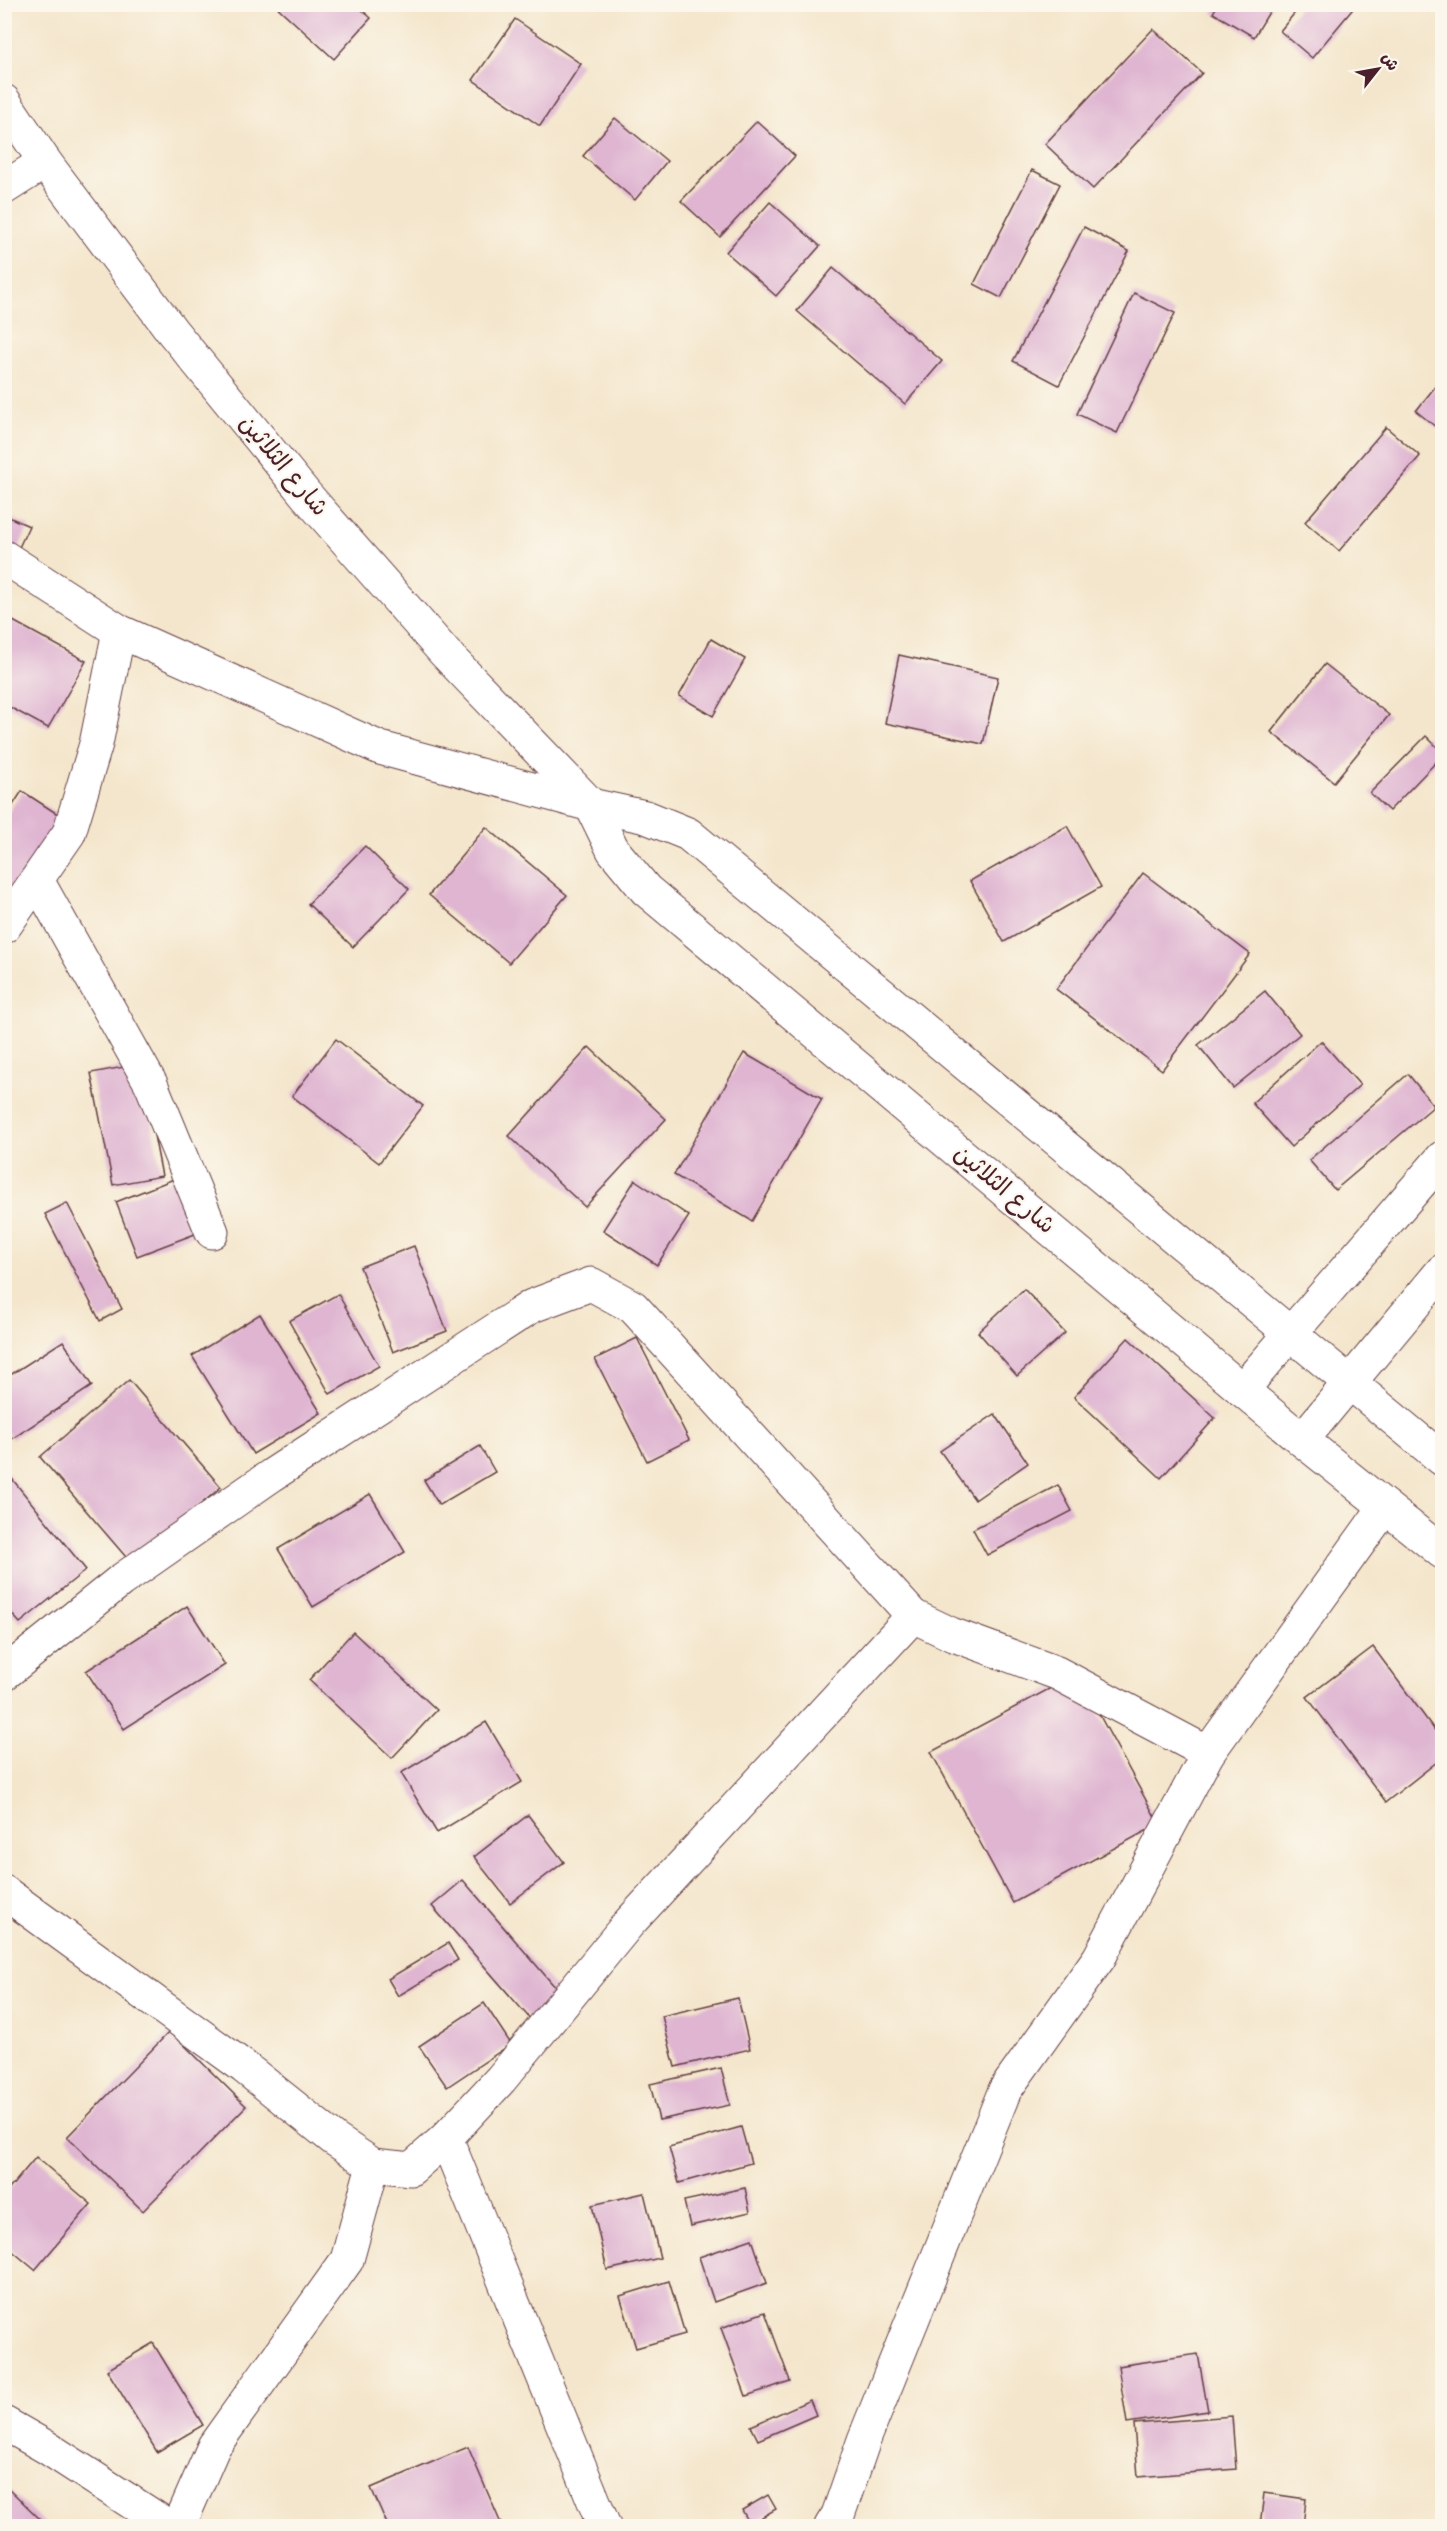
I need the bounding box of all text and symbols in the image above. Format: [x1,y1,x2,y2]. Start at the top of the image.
north arrow [1348,39,1408,99]
text: ش [1376,49,1403,75]
street label: شارع الثلاثين [231,409,335,523]
street label: شارع الثلاثين [947,1138,1061,1242]

